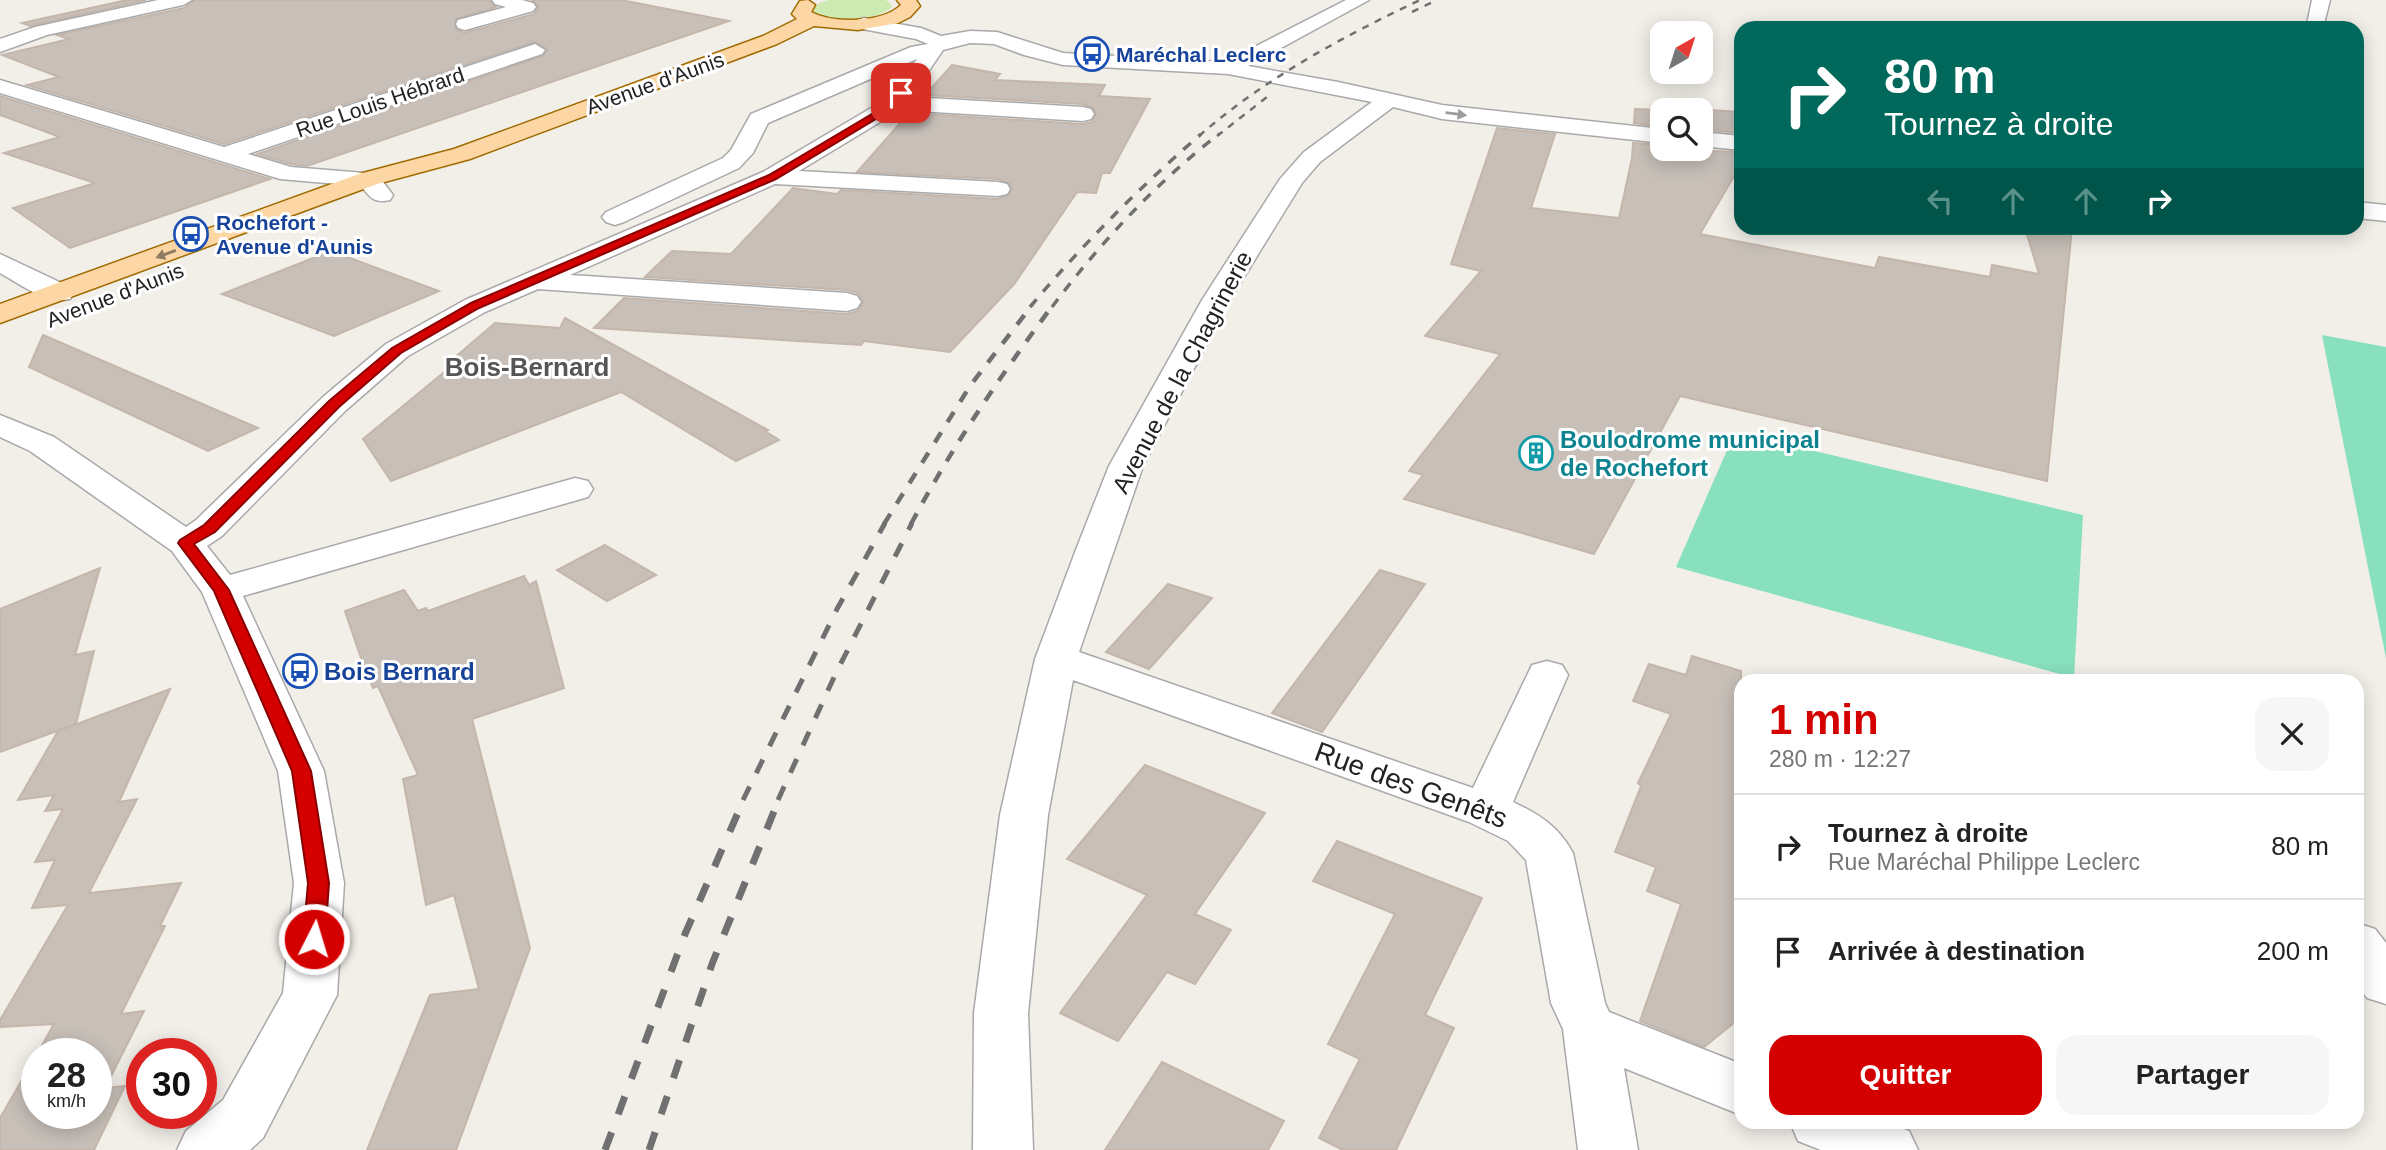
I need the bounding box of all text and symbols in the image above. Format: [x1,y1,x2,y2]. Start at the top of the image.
north arrow [1650,21,1713,84]
map controls [1650,21,1713,161]
bus stop icon: Maréchal Leclerc [1073,35,1111,73]
place label: Maréchal Leclerc [1116,43,1287,66]
street label: Avenue d'Aunis [583,47,727,119]
icon: right [1769,49,1860,140]
text: 80 m [1884,49,1996,103]
street label: Rue Louis Hébrard [293,62,467,142]
pin [871,63,931,123]
icon: arrive [882,74,920,112]
button: search [1650,98,1713,161]
text: Tournez à droite [1884,106,2113,142]
one-way arrow [1445,108,1467,119]
icon: left [1921,182,1959,220]
icon: ahead [1994,182,2032,220]
icon: ahead [2067,182,2105,220]
icon: right [2140,182,2178,220]
place label: Rochefort - Avenue d'Aunis [216,211,373,258]
bus stop icon: Rochefort - Avenue d'Aunis [172,215,210,253]
street label: Avenue de la Chagrinerie [1107,246,1257,498]
one-way arrow [155,249,176,260]
street label: Avenue d'Aunis [43,258,187,332]
district label: Bois-Bernard [445,352,609,382]
place label: Boulodrome municipal de Rochefort [1560,426,1820,481]
building icon: Boulodrome municipal de Rochefort [1517,434,1555,472]
bus stop icon: Bois Bernard [281,652,319,690]
place label: Bois Bernard [324,658,475,685]
text: 1 min [1769,696,1879,743]
button: close [2255,697,2329,771]
street label: Rue des Genêts [1311,736,1511,834]
text: 280 m · 12:27 [1769,746,1911,772]
text: Tournez à droite [1828,818,2028,848]
icon: right [1769,828,1807,866]
text: 80 m [2271,831,2329,861]
text: Rue Maréchal Philippe Leclerc [1828,849,2140,875]
position arrow [277,902,351,976]
icon: arrive [1769,933,1807,971]
text: Arrivée à destination [1828,936,2085,966]
text: 200 m [2257,936,2329,966]
button: Quitter [1769,1035,2042,1115]
button: Partager [2056,1035,2329,1115]
speed limit sign: 30 [126,1038,217,1129]
text: 28 [47,1055,86,1094]
text: km/h [47,1091,86,1111]

